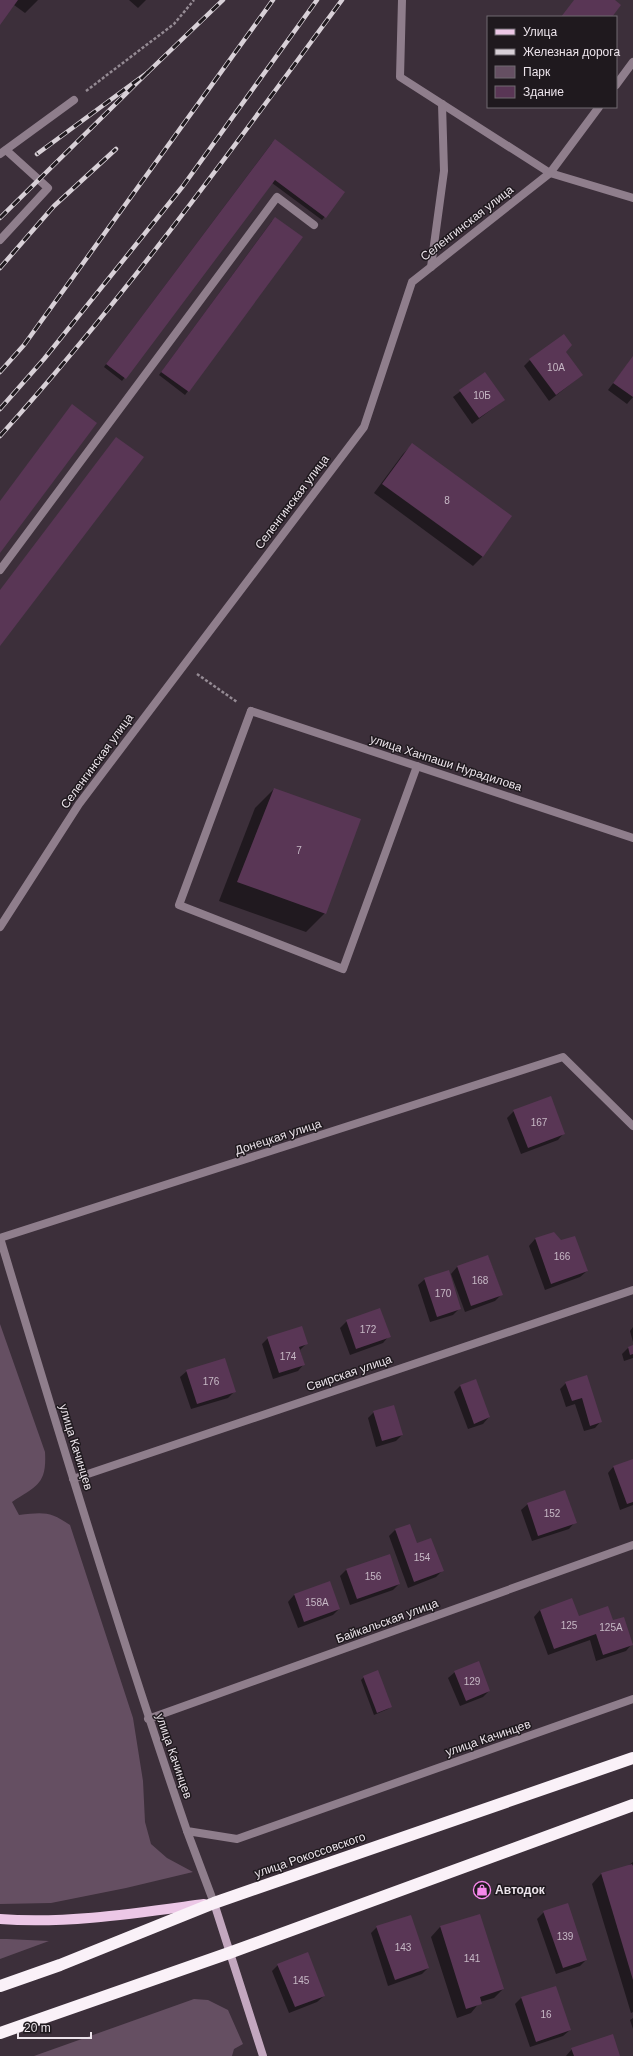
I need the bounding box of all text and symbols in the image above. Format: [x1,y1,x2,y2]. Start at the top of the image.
legend [487,16,617,108]
text: Улица [523,25,557,39]
text: Железная дорога [523,45,620,59]
text: Парк [523,65,551,79]
text: Здание [523,85,564,99]
street label: Селенгинская улица [418,182,516,264]
house number: 10А [547,362,565,373]
house number: 10Б [473,390,491,401]
street label: Селенгинская улица [252,452,332,552]
house number: 8 [444,495,450,506]
street label: Селенгинская улица [58,711,136,811]
street label: улица Ханпаши Нурадилова [368,732,524,794]
house number: 7 [296,845,302,856]
street label: Донецкая улица [233,1116,323,1158]
house number: 167 [531,1117,548,1128]
house number: 166 [554,1251,571,1262]
house number: 168 [472,1275,489,1286]
house number: 170 [435,1288,452,1299]
house number: 172 [360,1324,377,1335]
house number: 174 [280,1351,297,1362]
street label: Свирская улица [304,1352,394,1394]
house number: 176 [203,1376,220,1387]
street label: улица Качинцев [56,1402,96,1492]
house number: 152 [544,1508,561,1519]
house number: 154 [414,1552,431,1563]
house number: 156 [365,1571,382,1582]
street label: Байкальская улица [334,1596,440,1646]
house number: 158А [305,1597,329,1608]
house number: 125 [561,1620,578,1631]
house number: 125А [599,1622,623,1633]
house number: 129 [464,1676,481,1687]
street label: улица Качинцев [153,1712,195,1800]
street label: улица Качинцев [444,1717,532,1759]
street label: улица Рокоссовского [253,1829,368,1881]
shop icon: Автодок [472,1880,492,1900]
place label: Автодок [495,1883,546,1897]
house number: 139 [557,1931,574,1942]
house number: 143 [395,1942,412,1953]
house number: 141 [464,1953,481,1964]
house number: 145 [293,1975,310,1986]
house number: 16 [540,2009,552,2020]
scale bar [18,2014,91,2040]
text: 20 m [24,2021,51,2035]

